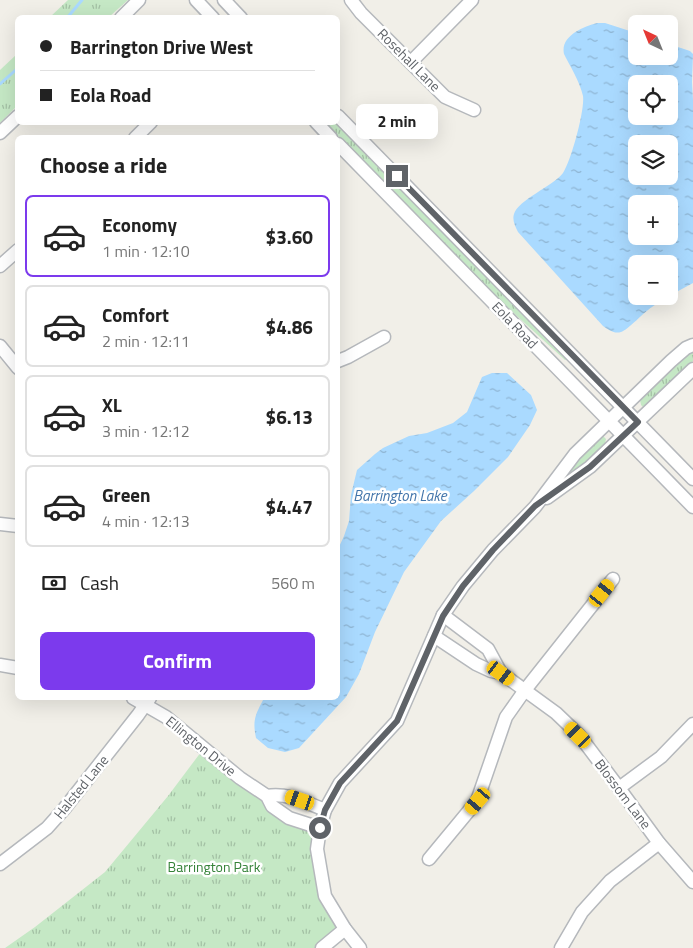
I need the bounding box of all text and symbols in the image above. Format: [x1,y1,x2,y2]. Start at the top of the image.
north arrow [628,15,678,65]
map controls [628,15,678,305]
street label: Rosehall Lane [373,23,446,96]
text: Barrington Drive West [70,32,253,61]
button: locate [628,75,678,125]
text: Eola Road [70,80,151,109]
callout: 2 min [356,104,438,138]
text: 2 min [378,109,416,133]
button: layers [628,135,678,185]
text: Choose a ride [40,148,167,182]
route end [386,165,408,187]
button: + [628,195,678,245]
text: Economy [102,210,177,239]
icon: car [42,214,87,259]
text: $3.60 [266,222,313,251]
text: 1 min · 12:10 [102,239,190,263]
button: − [628,255,678,305]
street label: Eola Road [487,296,543,353]
text: Comfort [102,300,169,329]
icon: car [42,304,87,349]
text: $4.86 [266,312,313,341]
text: 2 min · 12:11 [102,329,190,353]
text: XL [102,390,122,419]
icon: car [42,394,87,439]
text: $6.13 [266,402,313,431]
text: 3 min · 12:12 [102,419,190,443]
text: Green [102,480,151,509]
icon: car [42,484,87,529]
water label: Barrington Lake [353,484,448,507]
text: $4.47 [266,492,313,521]
text: 4 min · 12:13 [102,509,190,533]
text: Cash [80,568,119,597]
icon: cash [40,569,68,597]
text: 560 m [271,571,315,595]
car [586,577,617,609]
button: Confirm [40,632,315,690]
car [484,658,517,688]
street label: Ellington Drive [161,711,241,781]
car [561,719,594,751]
street label: Halsted Lane [48,750,113,823]
street label: Blossom Lane [590,754,657,833]
car [462,785,493,817]
car [283,788,316,812]
route start [309,817,331,839]
park label: Barrington Park [168,856,261,877]

